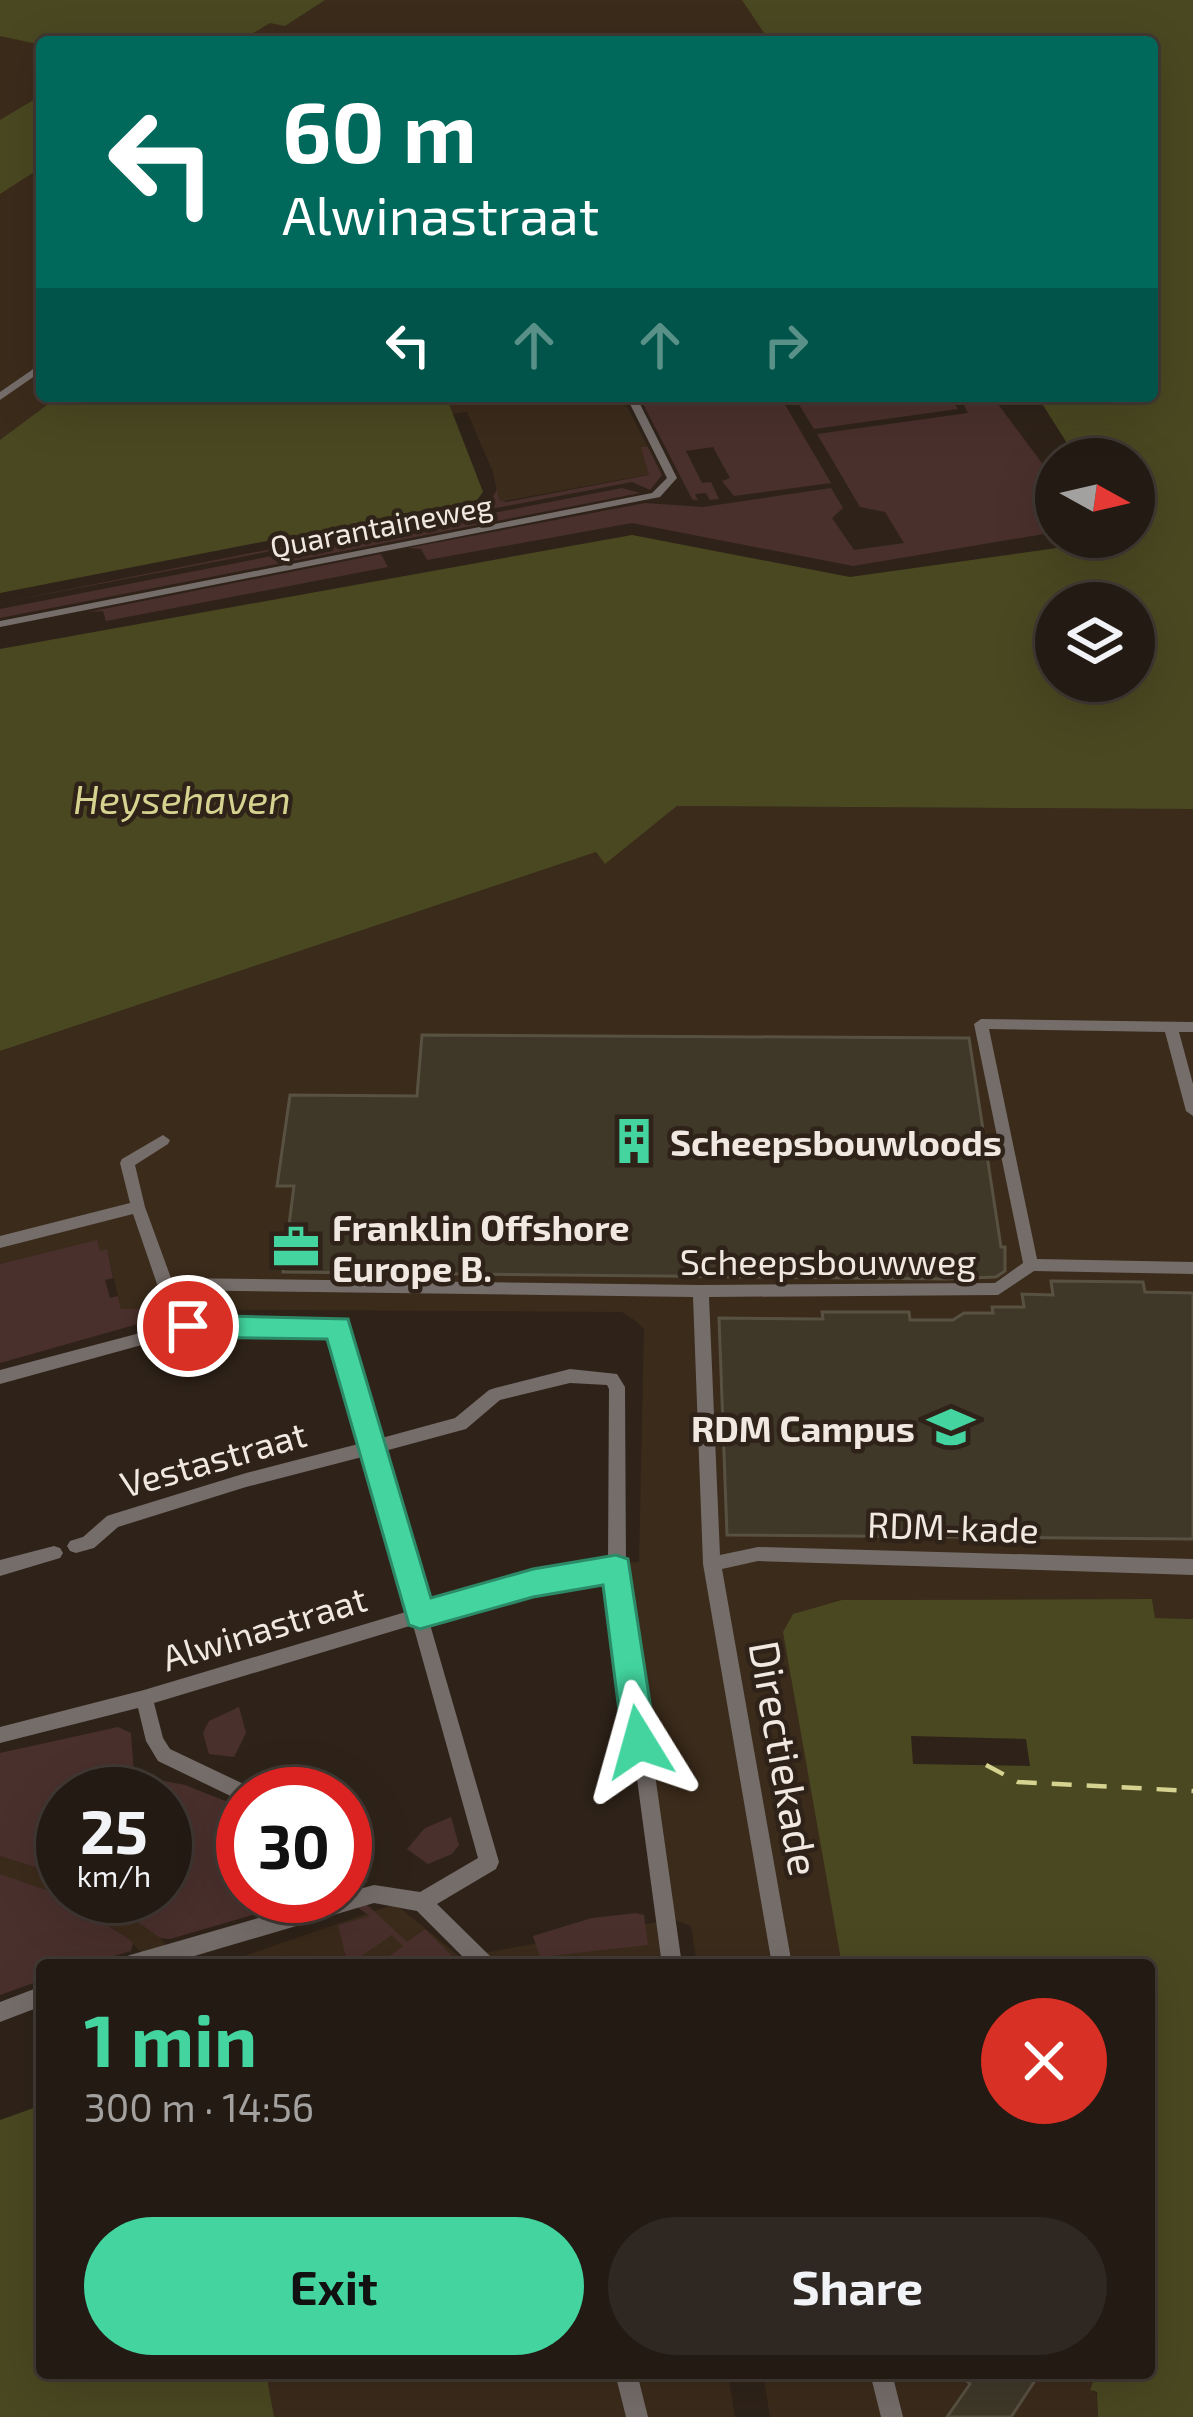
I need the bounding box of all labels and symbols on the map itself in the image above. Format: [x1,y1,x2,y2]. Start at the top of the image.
north arrow [1035,438,1155,558]
street label: Quarantaineweg [267,486,496,564]
water label: Heysehaven [73,775,291,823]
building icon: Scheepsbouwloods [609,1116,659,1166]
place label: Scheepsbouwloods [670,1120,1002,1163]
place label: Franklin Offshore Europe B. [332,1205,630,1289]
office icon: Franklin Offshore Europe B. [271,1222,321,1272]
street label: Scheepsbouwweg [680,1239,976,1282]
pin [137,1275,239,1377]
school or university icon: RDM Campus [926,1402,976,1452]
place label: RDM Campus [691,1406,915,1449]
street label: Vestastraat [115,1411,311,1505]
street label: RDM-kade [866,1502,1040,1550]
street label: Alwinastraat [157,1576,371,1678]
street label: Directiekade [741,1637,831,1879]
position arrow [576,1679,702,1805]
speed limit sign: 30 [216,1767,372,1923]

